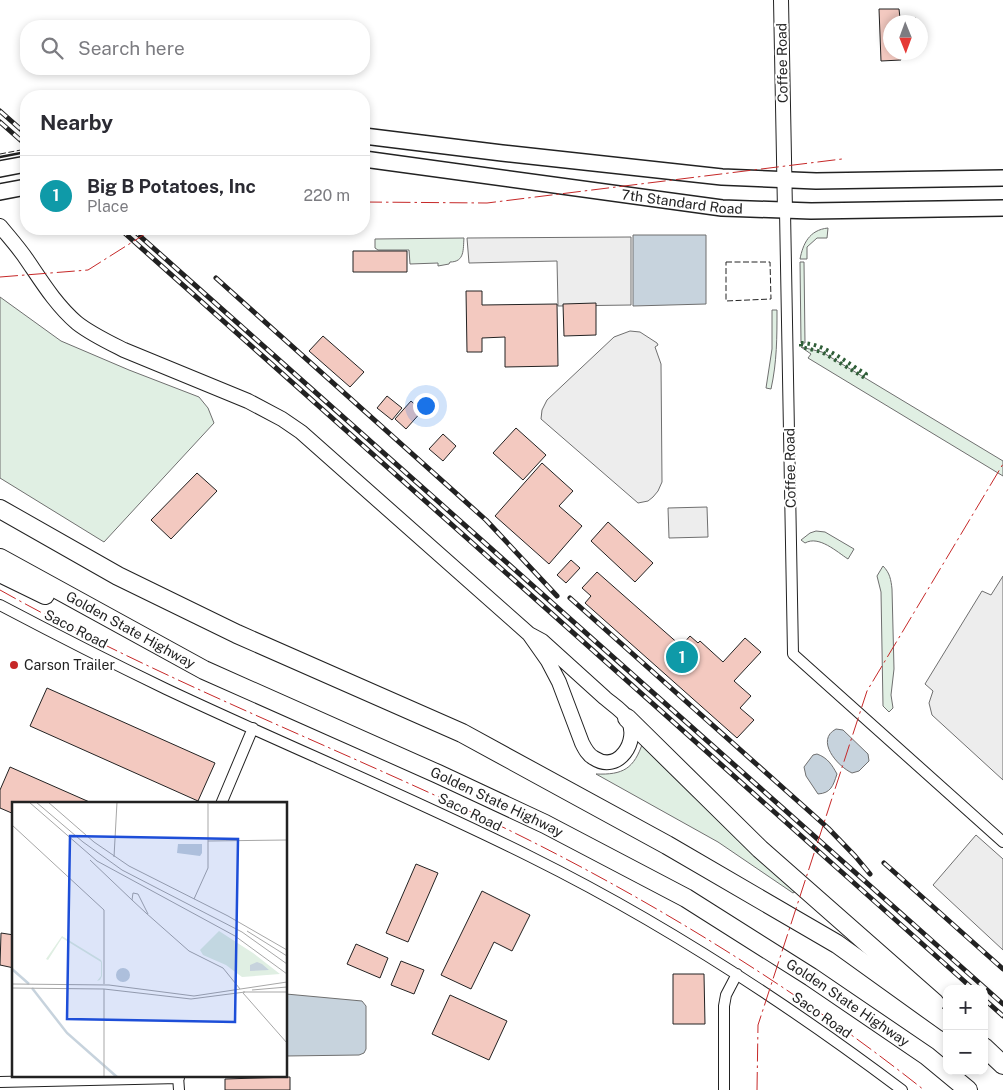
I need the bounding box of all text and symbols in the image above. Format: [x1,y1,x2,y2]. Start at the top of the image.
north arrow [883,15,928,60]
search box [20,20,370,75]
street label: Coffee Road [773,23,791,103]
icon: search [38,34,66,62]
text: Search here [78,37,185,59]
text: Nearby [40,110,113,135]
text: Big B Potatoes, Inc [87,175,256,197]
text: 1 [53,186,59,205]
text: 220 m [303,186,350,205]
street label: 7th Standard Road [620,186,743,217]
text: Place [87,197,129,216]
your location [413,393,439,419]
street label: Coffee Road [781,428,799,508]
street label: Golden State Highway [63,588,198,672]
street label: Saco Road [42,606,110,652]
pin: 1 [666,638,698,676]
place label: Carson Trailer [24,657,115,673]
marker: Carson Trailer [8,659,20,671]
street label: Golden State Highway [428,764,566,840]
street label: Saco Road [435,790,505,834]
inset map [12,802,288,1078]
street label: Golden State Highway [784,956,913,1050]
map controls [943,985,988,1075]
button: + [943,985,988,1030]
street label: Saco Road [789,989,855,1041]
button: − [943,1030,988,1075]

